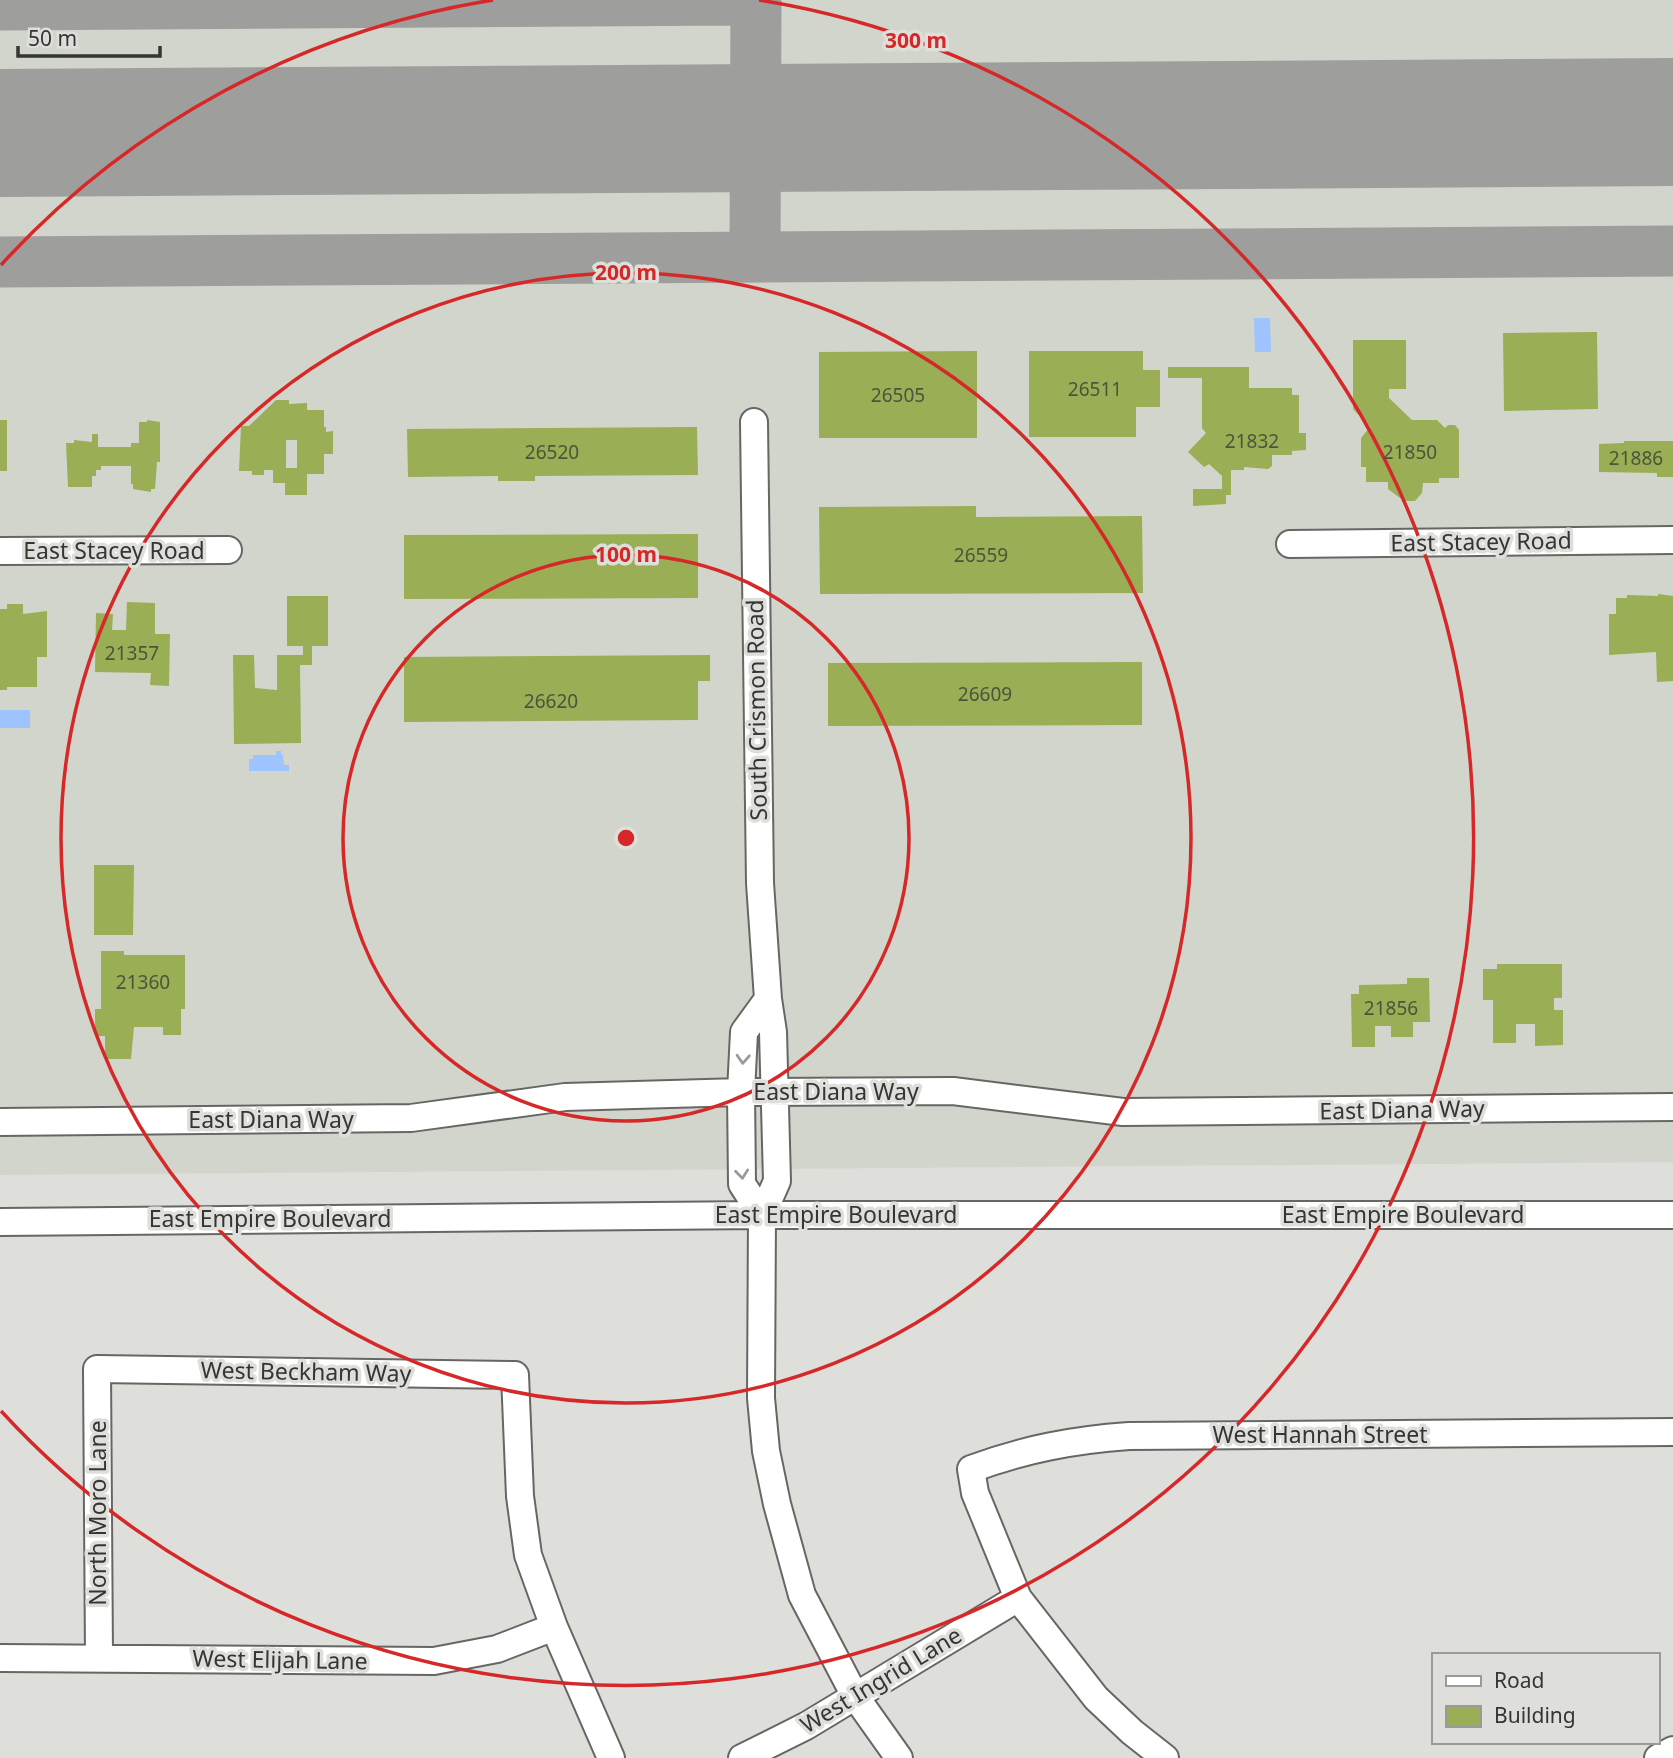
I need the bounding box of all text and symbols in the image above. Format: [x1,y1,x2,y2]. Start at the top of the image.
scale bar [18,14,159,58]
text: 50 m [28,24,77,52]
text: 300 m [885,26,947,54]
text: 200 m [595,258,657,286]
house number: 26511 [1068,376,1122,402]
house number: 26505 [871,382,925,408]
house number: 21832 [1225,428,1279,454]
house number: 26520 [525,439,579,465]
house number: 21850 [1383,439,1437,465]
house number: 21886 [1609,445,1663,471]
street label: East Stacey Road [1390,523,1572,559]
street label: East Stacey Road [23,534,205,566]
text: 100 m [595,540,657,568]
house number: 26559 [954,542,1008,568]
street label: South Crismon Road [738,599,774,821]
house number: 21357 [105,640,159,666]
house number: 26609 [958,681,1012,707]
house number: 26620 [524,688,578,714]
centre of rings [614,826,638,850]
house number: 21360 [116,969,170,995]
house number: 21856 [1364,995,1418,1021]
one-way arrow [735,1054,750,1065]
street label: East Diana Way [753,1075,919,1107]
street label: East Diana Way [1319,1092,1485,1126]
street label: East Diana Way [188,1103,354,1135]
one-way arrow [735,1168,750,1180]
street label: East Empire Boulevard [715,1198,957,1230]
street label: East Empire Boulevard [1282,1198,1524,1230]
street label: East Empire Boulevard [149,1202,391,1234]
street label: West Beckham Way [200,1353,412,1389]
street label: West Hannah Street [1213,1418,1427,1450]
street label: North Moro Lane [81,1420,113,1606]
street label: West Ingrid Lane [794,1618,967,1740]
street label: West Elijah Lane [192,1641,368,1677]
legend [1432,1653,1659,1744]
text: Road [1494,1666,1544,1694]
text: Building [1494,1701,1576,1729]

